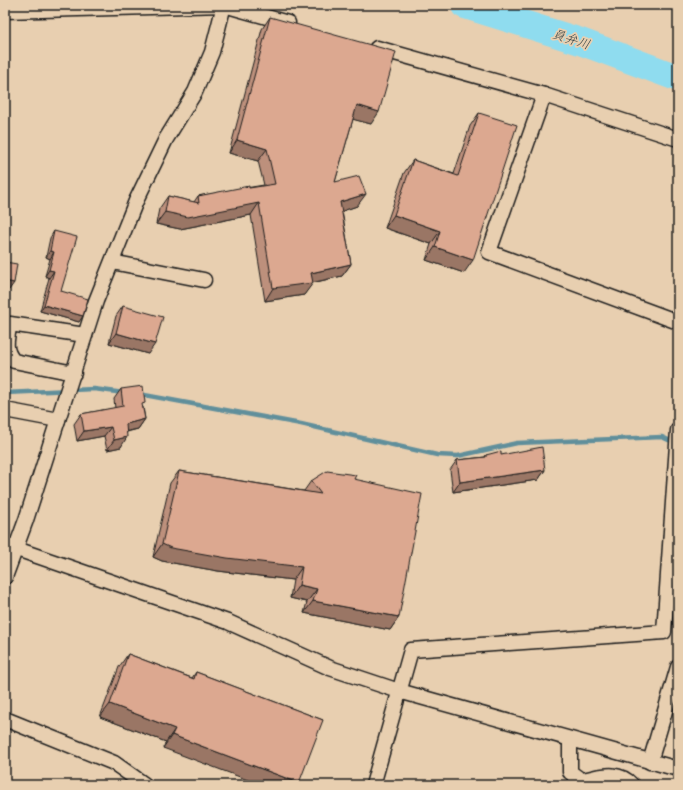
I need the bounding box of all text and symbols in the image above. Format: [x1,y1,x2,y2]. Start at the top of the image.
water label: 員弁川 [549,24,593,56]

